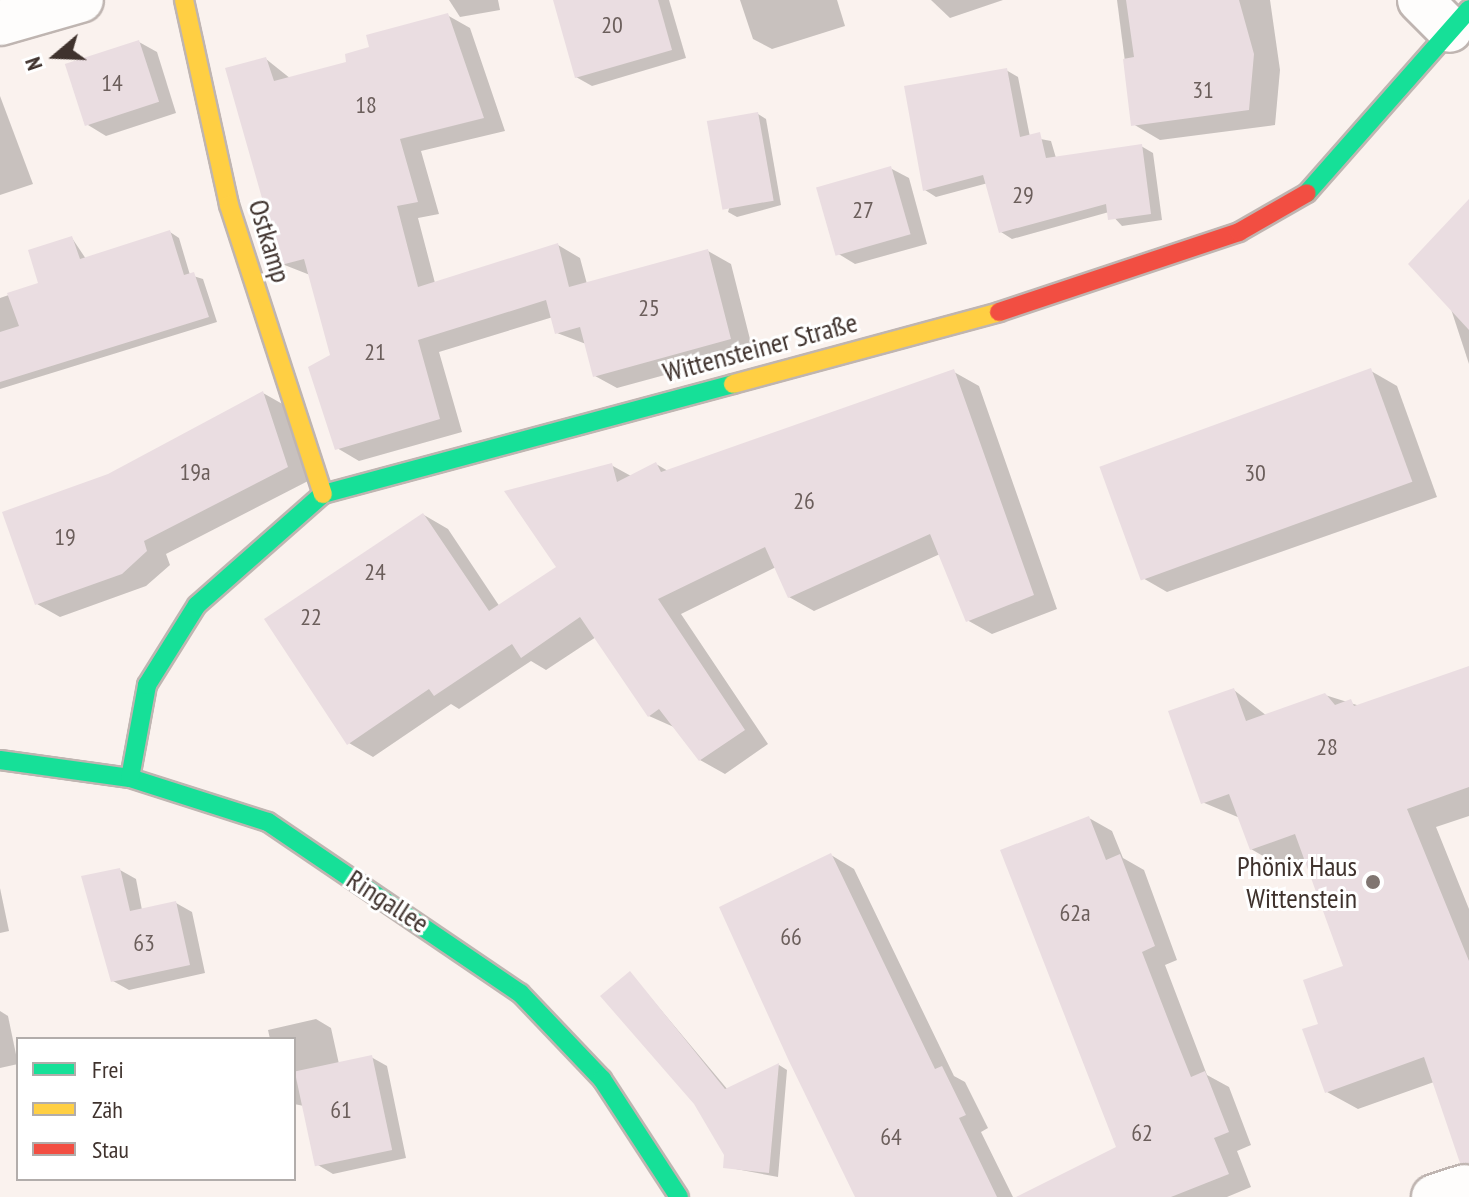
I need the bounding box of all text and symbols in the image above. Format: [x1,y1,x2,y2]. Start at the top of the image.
house number: 20 [601,11,623,39]
north arrow [16,16,96,96]
text: N [18,54,48,74]
house number: 14 [101,69,123,97]
house number: 31 [1192,76,1214,104]
house number: 18 [355,91,377,119]
house number: 29 [1012,181,1034,209]
street label: Ostkamp [242,195,298,287]
house number: 27 [852,196,874,224]
house number: 25 [638,294,660,322]
street label: Wittensteiner Straße [659,305,861,389]
house number: 21 [364,338,386,366]
house number: 19a [179,458,211,486]
house number: 30 [1244,459,1266,487]
house number: 26 [793,487,815,515]
house number: 19 [54,523,76,551]
house number: 24 [364,558,386,586]
house number: 22 [300,603,322,631]
house number: 28 [1316,733,1338,761]
place label: Phönix Haus Wittenstein [1236,849,1357,915]
street label: Ringallee [341,862,435,940]
marker: Phönix Haus Wittenstein [1364,873,1382,891]
house number: 62a [1059,899,1091,927]
house number: 66 [780,923,802,951]
house number: 63 [133,929,155,957]
legend [16,1037,296,1181]
text: Frei [92,1054,124,1085]
text: Zäh [92,1094,123,1125]
house number: 61 [330,1096,352,1124]
house number: 62 [1131,1119,1153,1147]
house number: 64 [880,1123,902,1151]
text: Stau [92,1134,129,1165]

